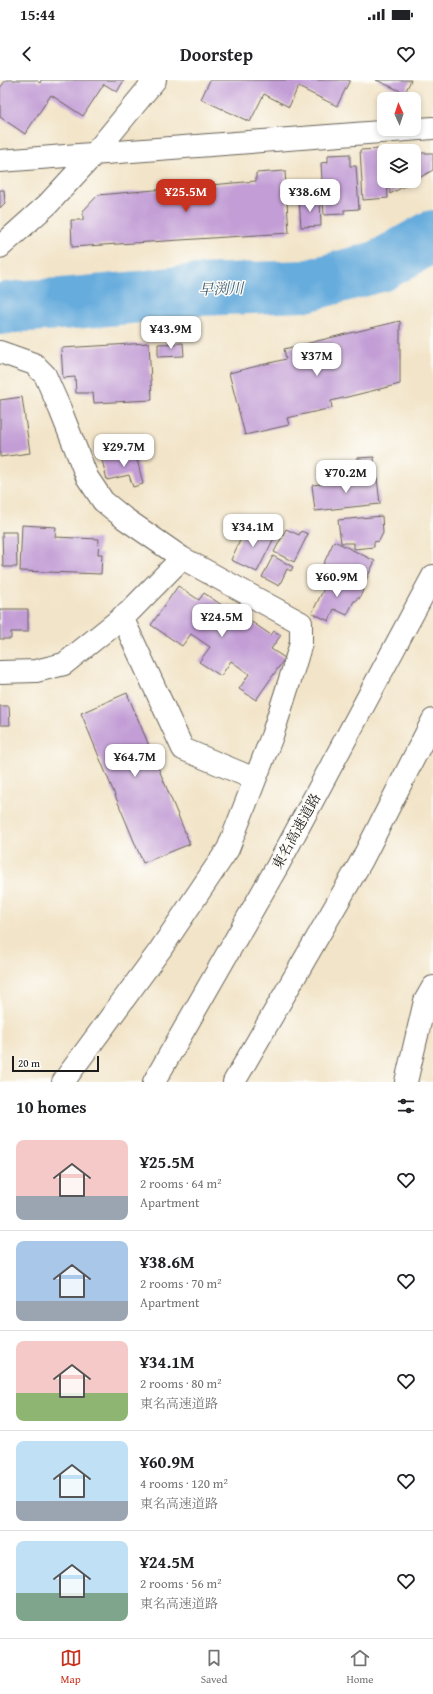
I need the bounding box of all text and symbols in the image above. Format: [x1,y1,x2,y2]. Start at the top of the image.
text: 15:44 [20,4,55,25]
text: Doorstep [180,41,253,68]
icon: back [16,43,38,65]
icon: heart [395,43,417,65]
north arrow [377,92,421,136]
map controls [377,92,421,188]
button: layers [377,144,421,188]
pin: ¥25.5M [153,179,219,213]
pin: ¥38.6M [277,179,343,213]
text: ¥25.5M [165,182,207,201]
text: ¥38.6M [289,182,331,201]
water label: 早渕川 [198,277,246,300]
pin: ¥43.9M [138,316,204,350]
text: ¥43.9M [150,319,192,338]
pin: ¥37M [293,343,341,377]
text: ¥37M [301,346,333,365]
pin: ¥29.7M [91,434,157,468]
text: ¥29.7M [103,437,145,456]
pin: ¥70.2M [313,460,379,494]
text: ¥70.2M [325,463,367,482]
pin: ¥34.1M [220,514,286,548]
text: ¥34.1M [232,517,274,536]
pin: ¥60.9M [304,564,370,598]
text: ¥60.9M [316,567,358,586]
pin: ¥24.5M [189,604,255,638]
text: ¥24.5M [201,607,243,626]
pin: ¥64.7M [102,744,168,778]
text: ¥64.7M [114,747,156,766]
street label: 東名高速道路 [267,789,325,873]
scale bar [12,1054,99,1073]
text: 20 m [18,1055,40,1071]
text: 10 homes [16,1094,87,1119]
icon: filters [395,1095,417,1117]
text: ¥25.5M [140,1149,195,1174]
icon: home [48,1156,96,1204]
icon: heart [395,1169,417,1191]
text: 2 rooms · 64 m² [140,1174,222,1193]
text: Apartment [140,1193,200,1212]
text: ¥38.6M [140,1249,195,1274]
icon: home [48,1257,96,1305]
icon: heart [395,1270,417,1292]
text: 2 rooms · 70 m² [140,1274,222,1293]
text: Apartment [140,1293,200,1312]
text: ¥34.1M [140,1349,195,1374]
icon: home [48,1357,96,1405]
icon: heart [395,1370,417,1392]
text: 2 rooms · 80 m² [140,1374,222,1393]
text: 東名高速道路 [140,1394,218,1413]
text: ¥60.9M [140,1449,195,1474]
icon: home [48,1457,96,1505]
icon: heart [395,1470,417,1492]
text: 4 rooms · 120 m² [140,1474,228,1493]
text: 東名高速道路 [140,1494,218,1513]
text: ¥24.5M [140,1549,195,1574]
icon: home [48,1557,96,1605]
icon: heart [395,1570,417,1592]
text: 2 rooms · 56 m² [140,1574,222,1593]
text: 東名高速道路 [140,1594,218,1613]
tab: Map [60,1647,82,1687]
tab: Saved [201,1647,227,1687]
tab: Home [346,1647,373,1687]

